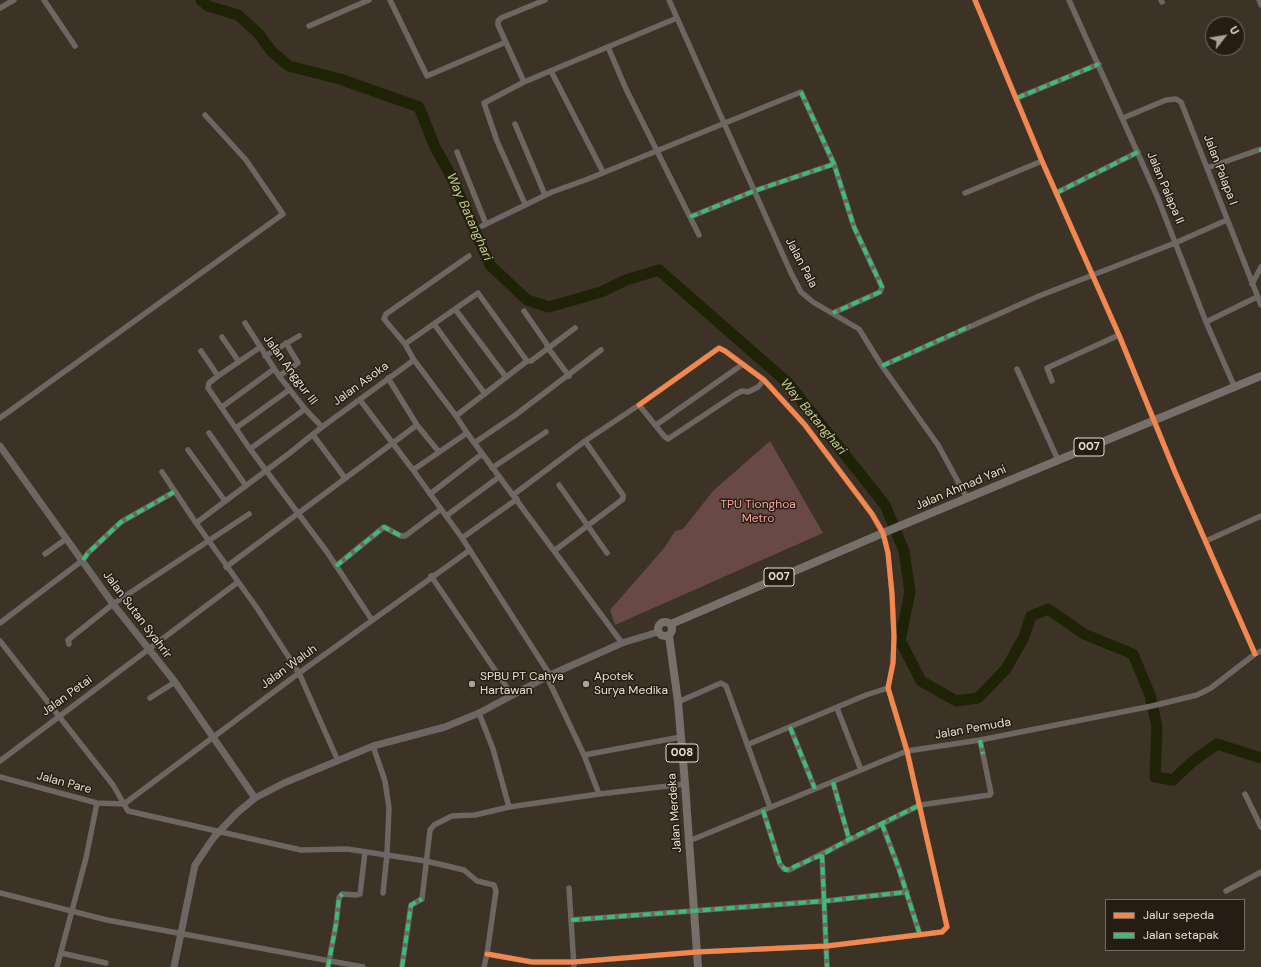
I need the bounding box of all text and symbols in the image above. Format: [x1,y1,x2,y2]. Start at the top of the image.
north arrow [1205,16,1245,56]
text: U [1226,23,1242,37]
street label: Jalan Palapa I [1200,133,1240,207]
street label: Jalan Palapa II [1143,150,1187,226]
water label: Way Batanghari [443,171,495,263]
street label: Jalan Pala [782,236,820,290]
street label: Jalan Anggur III [260,332,320,408]
street label: Jalan Asoka [330,359,392,409]
water label: Way Batanghari [777,376,849,458]
road number: 007 [1074,438,1104,456]
street label: Jalan Ahmad Yani [914,462,1008,514]
park label: TPU Tionghoa Metro [720,498,796,526]
road number: 007 [764,568,794,586]
street label: Jalan Sutan Syahrir [100,569,174,661]
street label: Jalan Waluh [258,642,320,692]
place label: SPBU PT Cahya Hartawan [480,670,564,698]
place label: Apotek Surya Medika [594,670,668,698]
street label: Jalan Petai [39,673,95,719]
marker: SPBU PT Cahya Hartawan [467,679,477,689]
marker: Apotek Surya Medika [581,679,591,689]
street label: Jalan Pemuda [934,715,1012,743]
road number: 008 [666,744,698,762]
street label: Jalan Pare [35,769,93,797]
street label: Jalan Merdeka [665,773,685,853]
legend [1105,899,1245,951]
text: Jalur sepeda [1143,907,1214,923]
text: Jalan setapak [1143,927,1219,943]

